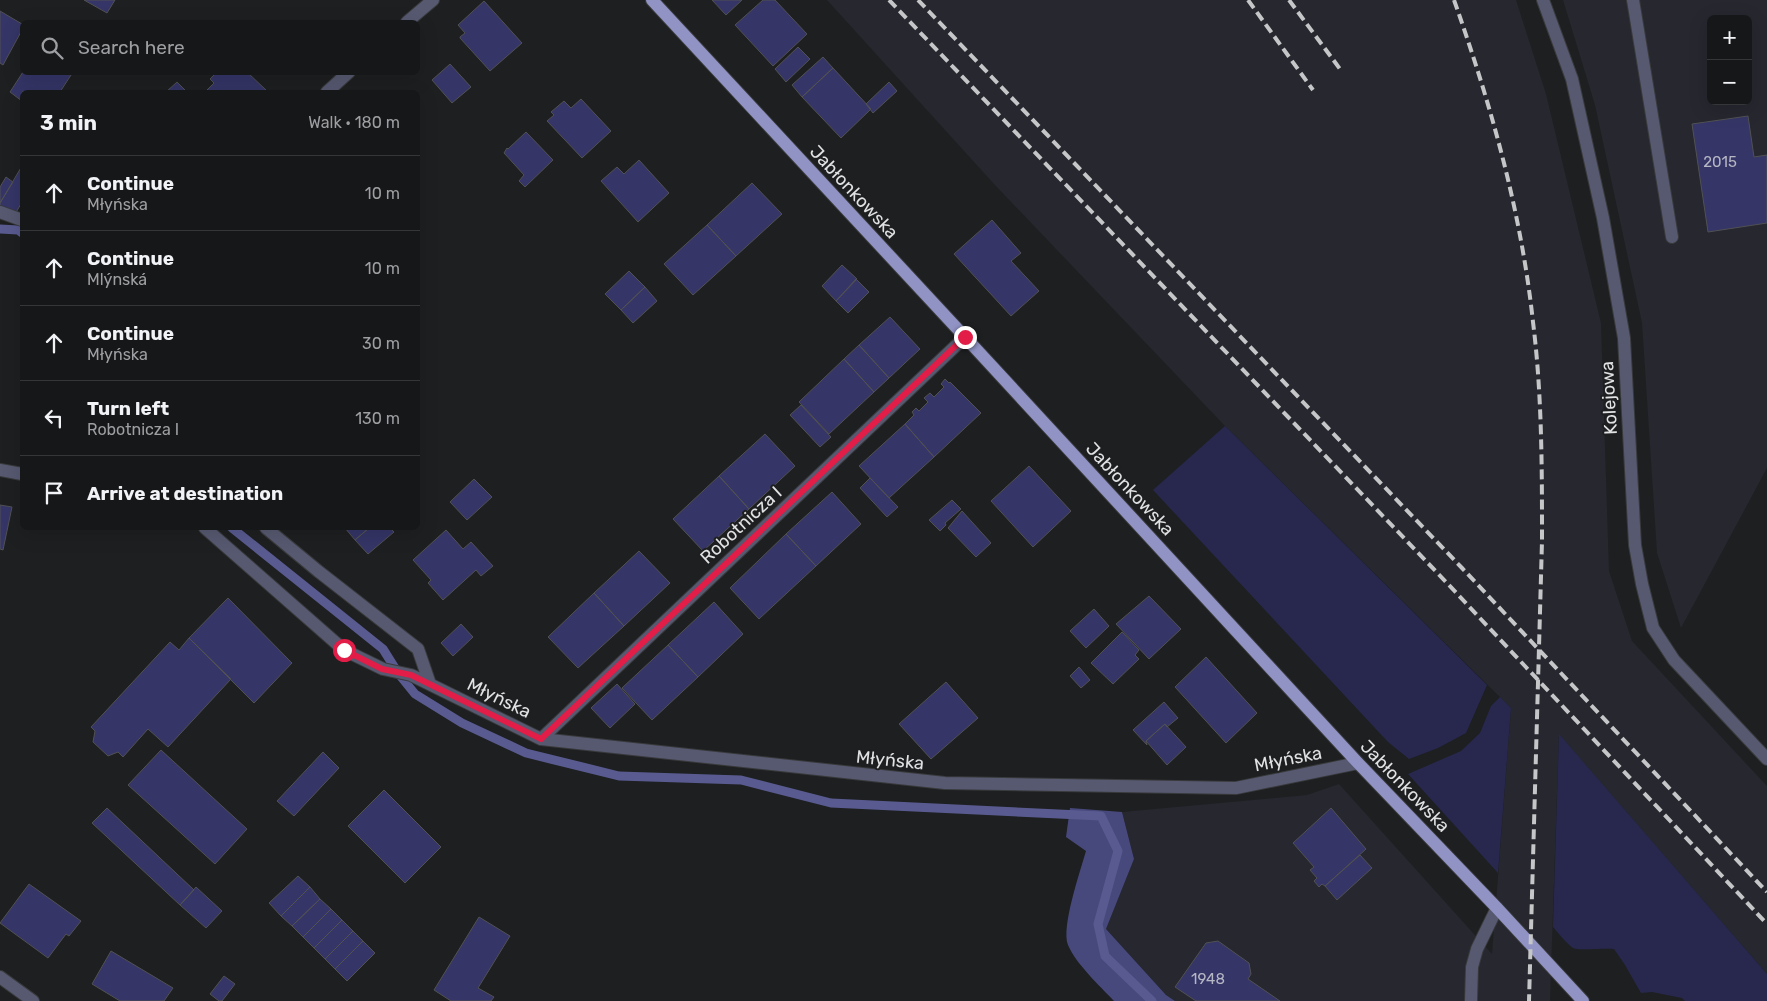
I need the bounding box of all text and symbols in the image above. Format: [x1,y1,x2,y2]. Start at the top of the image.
map controls [1707,15,1752,105]
button: + [1707,15,1752,60]
search box [20,20,420,75]
icon: search [38,34,66,62]
text: Search here [78,36,185,59]
button: − [1707,60,1752,105]
text: 3 min [40,110,97,135]
text: Walk · 180 m [308,113,400,132]
street label: Jabłonkowska [805,141,903,243]
house number: 2015 [1703,153,1737,171]
text: Continue [87,172,174,195]
icon: ahead [40,179,68,207]
text: 10 m [365,184,400,203]
text: Młyńska [87,195,148,214]
text: Continue [87,247,174,270]
icon: ahead [40,254,68,282]
text: 10 m [365,259,400,278]
text: Mlýnská [87,270,147,289]
text: Continue [87,322,174,345]
route end [954,326,977,349]
icon: ahead [40,329,68,357]
text: 30 m [362,334,400,353]
text: Młyńska [87,345,148,364]
street label: Kolejowa [1596,361,1622,435]
text: Turn left [87,397,169,420]
icon: left [40,404,68,432]
text: 130 m [355,409,400,428]
text: Robotnicza I [87,420,179,439]
street label: Jabłonkowska [1081,438,1179,540]
icon: arrive [40,479,68,507]
text: Arrive at destination [87,482,283,505]
street label: Robotnicza I [696,482,786,568]
route start [333,639,356,662]
street label: Młyńska [463,673,535,723]
street label: Jabłonkowska [1356,735,1454,837]
street label: Młyńska [1252,742,1324,776]
street label: Młyńska [855,745,925,775]
house number: 1948 [1191,970,1225,988]

